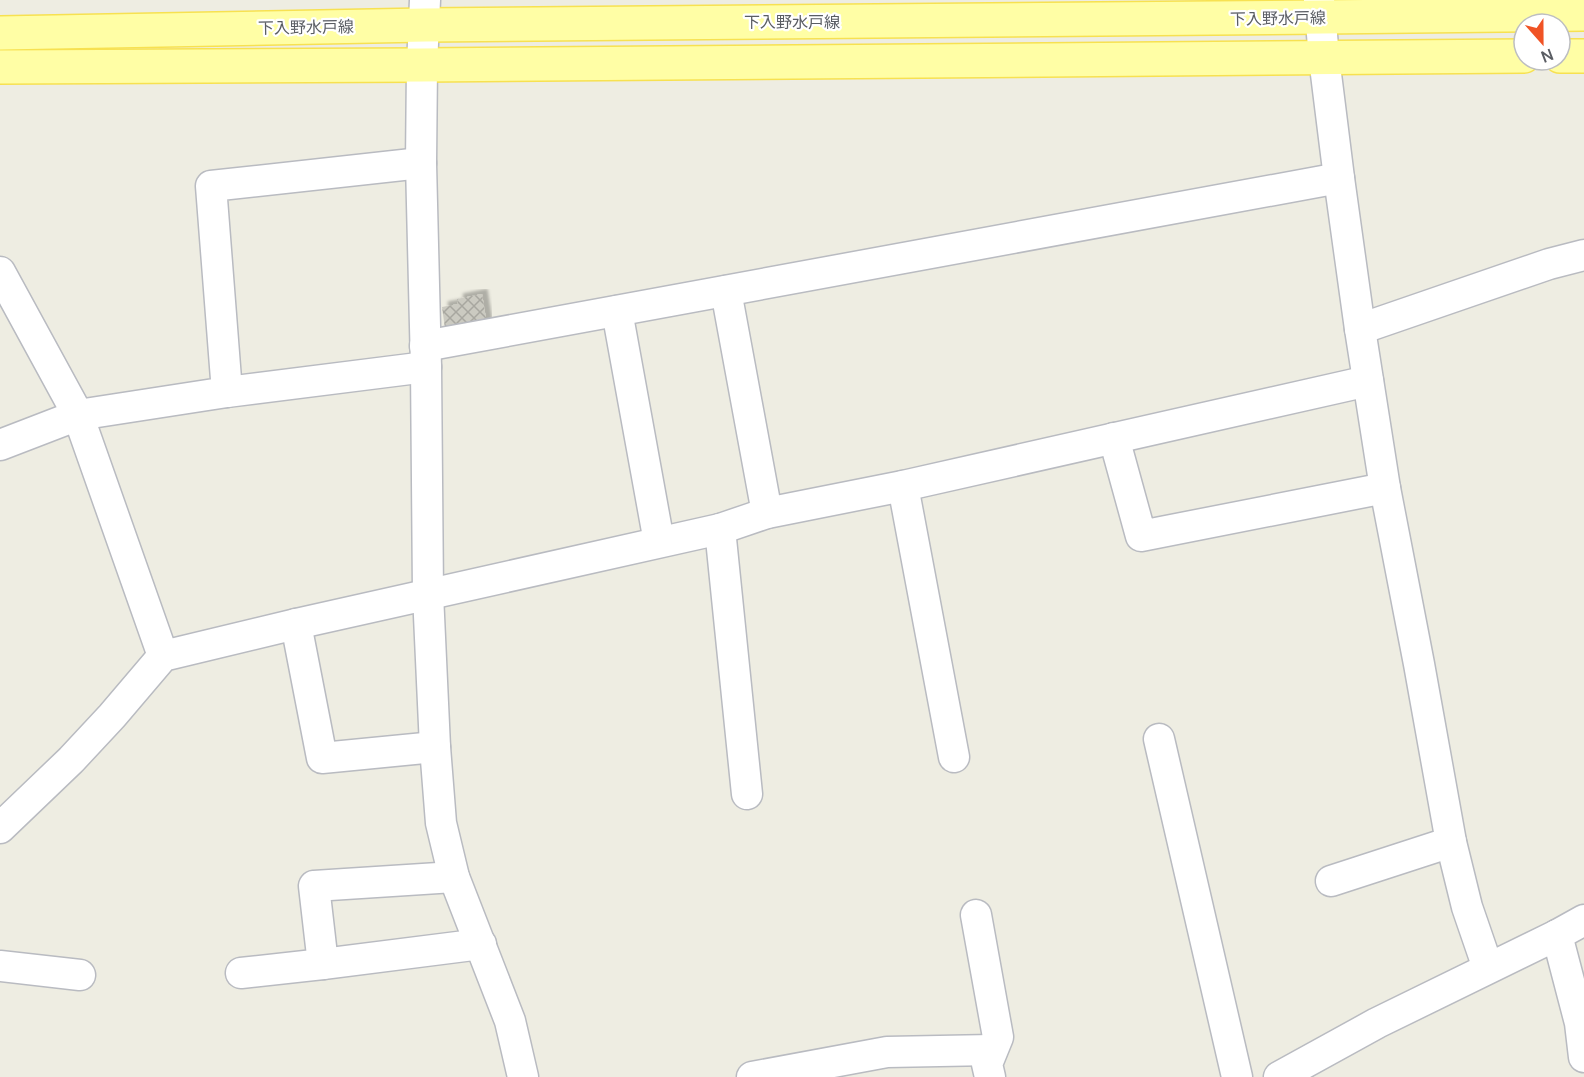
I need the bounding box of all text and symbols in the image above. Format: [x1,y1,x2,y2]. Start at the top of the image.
street label: 下入野水戸線 [1230,6,1326,30]
street label: 下入野水戸線 [744,11,840,33]
north arrow [1512,12,1572,72]
street label: 下入野水戸線 [258,15,354,39]
text: N [1538,44,1557,68]

